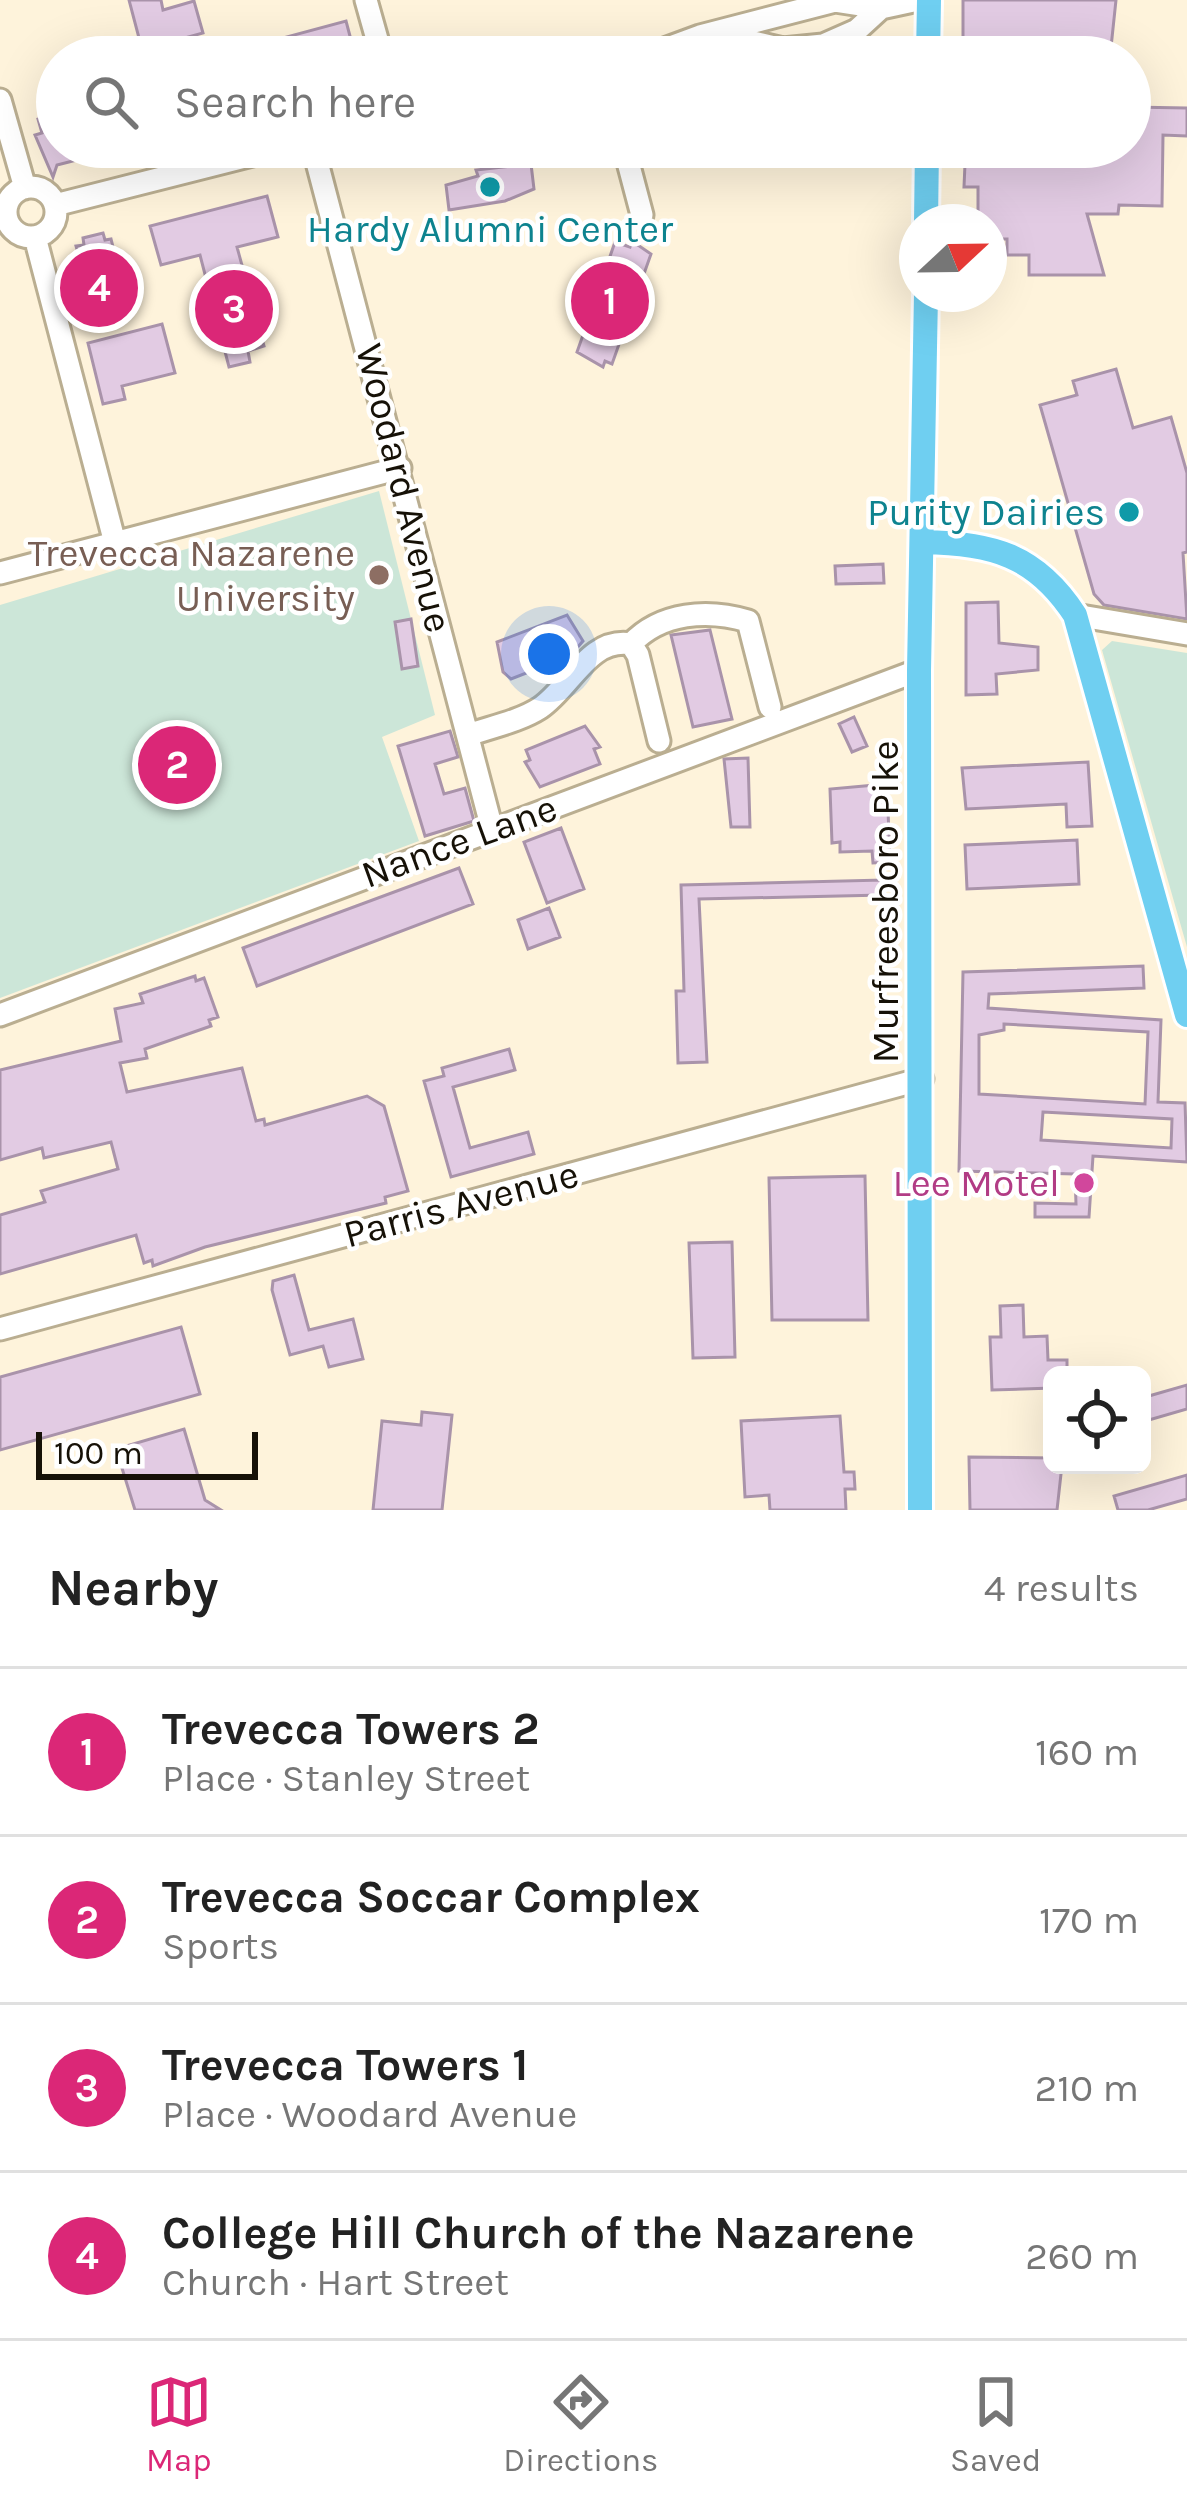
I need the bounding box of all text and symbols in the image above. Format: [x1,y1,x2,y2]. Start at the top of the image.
search box [36,36,1151,168]
icon: search [78,69,144,135]
text: Search here [174,76,416,128]
marker: Hardy Alumni Center [477,174,503,200]
north arrow [899,204,1007,312]
place label: Hardy Alumni Center [307,206,674,252]
pin: 4 [60,243,138,333]
pin: 1 [571,256,649,346]
pin: 3 [195,264,273,354]
street label: Woodard Avenue [346,339,462,637]
place label: Purity Dairies [867,489,1105,535]
marker: Purity Dairies [1116,499,1142,525]
place label: Trevecca Nazarene University [28,530,355,621]
marker: Trevecca Nazarene University [366,562,392,588]
your location [519,624,579,684]
pin: 2 [138,720,216,810]
street label: Murfreesboro Pike [862,740,908,1064]
street label: Nance Lane [355,784,563,898]
street label: Parris Avenue [339,1151,583,1257]
place label: Lee Motel [892,1160,1060,1206]
marker: Lee Motel [1071,1170,1097,1196]
map controls [1043,1366,1151,1474]
button: locate [1043,1366,1151,1474]
scale bar [36,1426,258,1479]
text: 100 m [54,1434,143,1472]
text: Nearby [48,1558,218,1618]
text: 4 results [984,1565,1139,1611]
text: Trevecca Towers 2 [162,1703,539,1755]
text: 1 [80,1729,94,1775]
text: 160 m [1035,1729,1139,1775]
text: Place · Stanley Street [162,1755,530,1801]
text: Trevecca Soccar Complex [162,1871,700,1923]
text: 2 [75,1897,99,1943]
text: 170 m [1039,1897,1139,1943]
text: Sports [162,1923,279,1969]
text: Trevecca Towers 1 [162,2039,528,2091]
text: 3 [75,2065,99,2111]
text: 210 m [1035,2065,1139,2111]
text: Place · Woodard Avenue [162,2091,577,2137]
text: College Hill Church of the Nazarene [162,2207,915,2259]
text: 4 [75,2233,99,2279]
text: 260 m [1025,2233,1139,2279]
text: Church · Hart Street [162,2259,509,2305]
tab: Map [146,2369,212,2479]
tab: Directions [503,2369,658,2479]
tab: Saved [950,2369,1041,2479]

